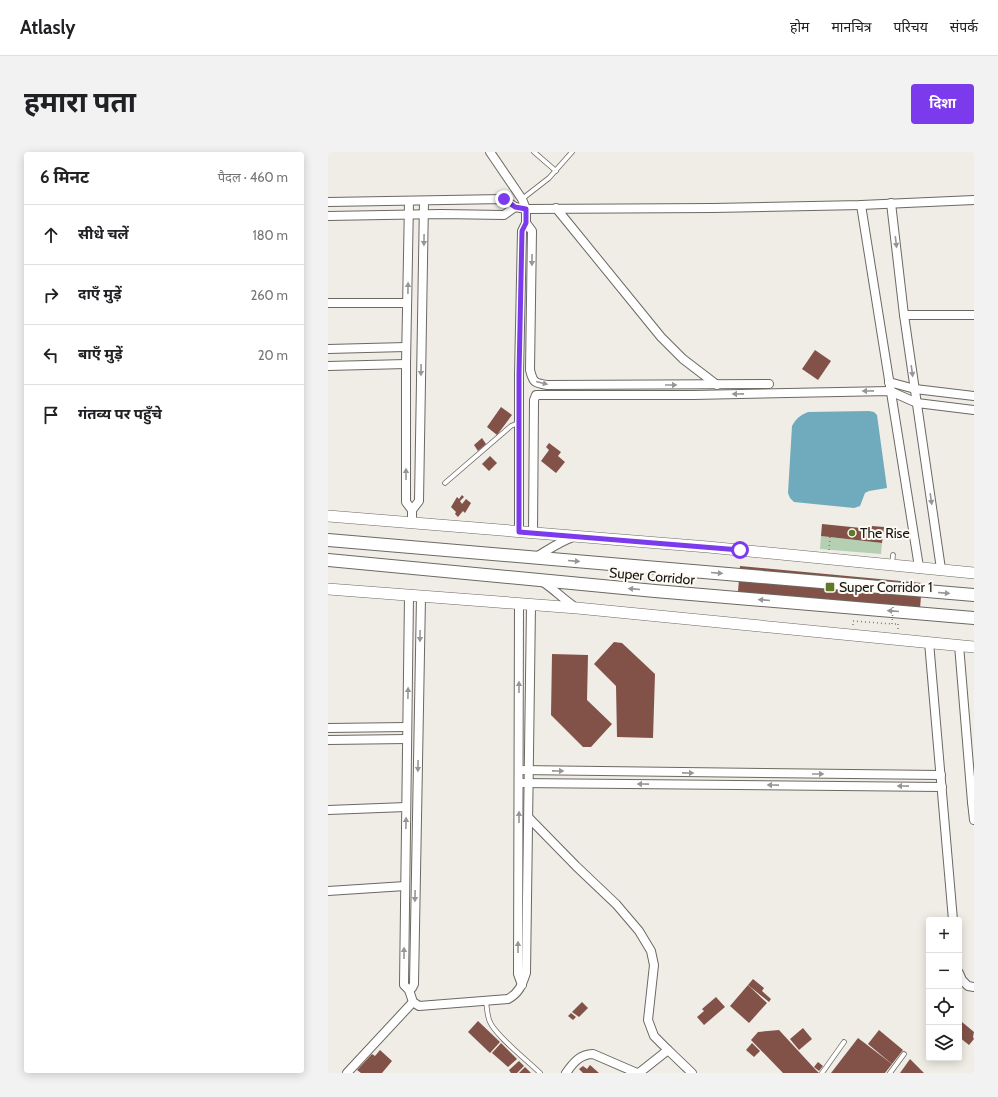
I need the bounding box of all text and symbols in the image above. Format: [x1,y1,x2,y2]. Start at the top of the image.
text: Atlasly [20,16,76,39]
text: होम [790,18,809,36]
text: मानचित्र [831,18,872,36]
text: परिचय [894,18,928,36]
text: संपर्क [950,18,978,36]
button: दिशा [911,84,974,124]
text: हमारा पता [24,85,136,119]
text: 6 मिनट [40,167,89,187]
text: पैदल · 460 m [218,169,288,185]
route end [495,190,513,208]
icon: ahead [40,224,62,246]
text: सीधे चलें [78,225,129,243]
text: 180 m [252,227,288,243]
one-way arrow [420,234,427,246]
one-way arrow [892,236,899,248]
one-way arrow [529,254,535,267]
one-way arrow [405,281,411,294]
icon: right [40,284,62,306]
text: दाएँ मुड़ें [78,285,122,303]
text: 260 m [250,287,288,303]
icon: left [40,344,62,366]
text: बाएँ मुड़ें [78,345,123,363]
text: 20 m [258,347,288,363]
one-way arrow [418,364,425,376]
one-way arrow [909,365,915,377]
one-way arrow [535,381,548,387]
one-way arrow [665,382,678,388]
one-way arrow [862,388,874,395]
one-way arrow [731,391,744,397]
icon: arrive [40,404,62,426]
text: गंतव्य पर पहुँचे [78,405,162,423]
one-way arrow [403,467,409,480]
one-way arrow [928,493,934,506]
place label: The Rise [860,524,910,542]
marker: The Rise [847,528,857,538]
route start [731,541,749,559]
one-way arrow [568,557,580,564]
street label: Super Corridor [608,563,696,589]
one-way arrow [711,570,723,577]
place label: Super Corridor 1 [839,578,933,596]
marker: Super Corridor 1 [824,581,836,593]
one-way arrow [628,586,640,593]
one-way arrow [938,590,950,596]
one-way arrow [758,597,770,604]
one-way arrow [887,608,899,615]
one-way arrow [417,630,423,643]
one-way arrow [516,680,522,693]
one-way arrow [405,686,411,699]
one-way arrow [414,760,421,772]
one-way arrow [552,768,565,774]
one-way arrow [682,770,695,776]
one-way arrow [812,771,825,777]
one-way arrow [636,781,649,787]
one-way arrow [766,782,779,788]
one-way arrow [896,783,909,789]
one-way arrow [516,810,522,823]
one-way arrow [403,816,409,829]
one-way arrow [412,890,418,903]
map controls [926,917,962,1061]
button: + [926,917,962,953]
one-way arrow [515,940,521,953]
one-way arrow [401,946,407,959]
button: − [926,953,962,989]
button: locate [926,989,962,1025]
button: layers [926,1025,962,1061]

